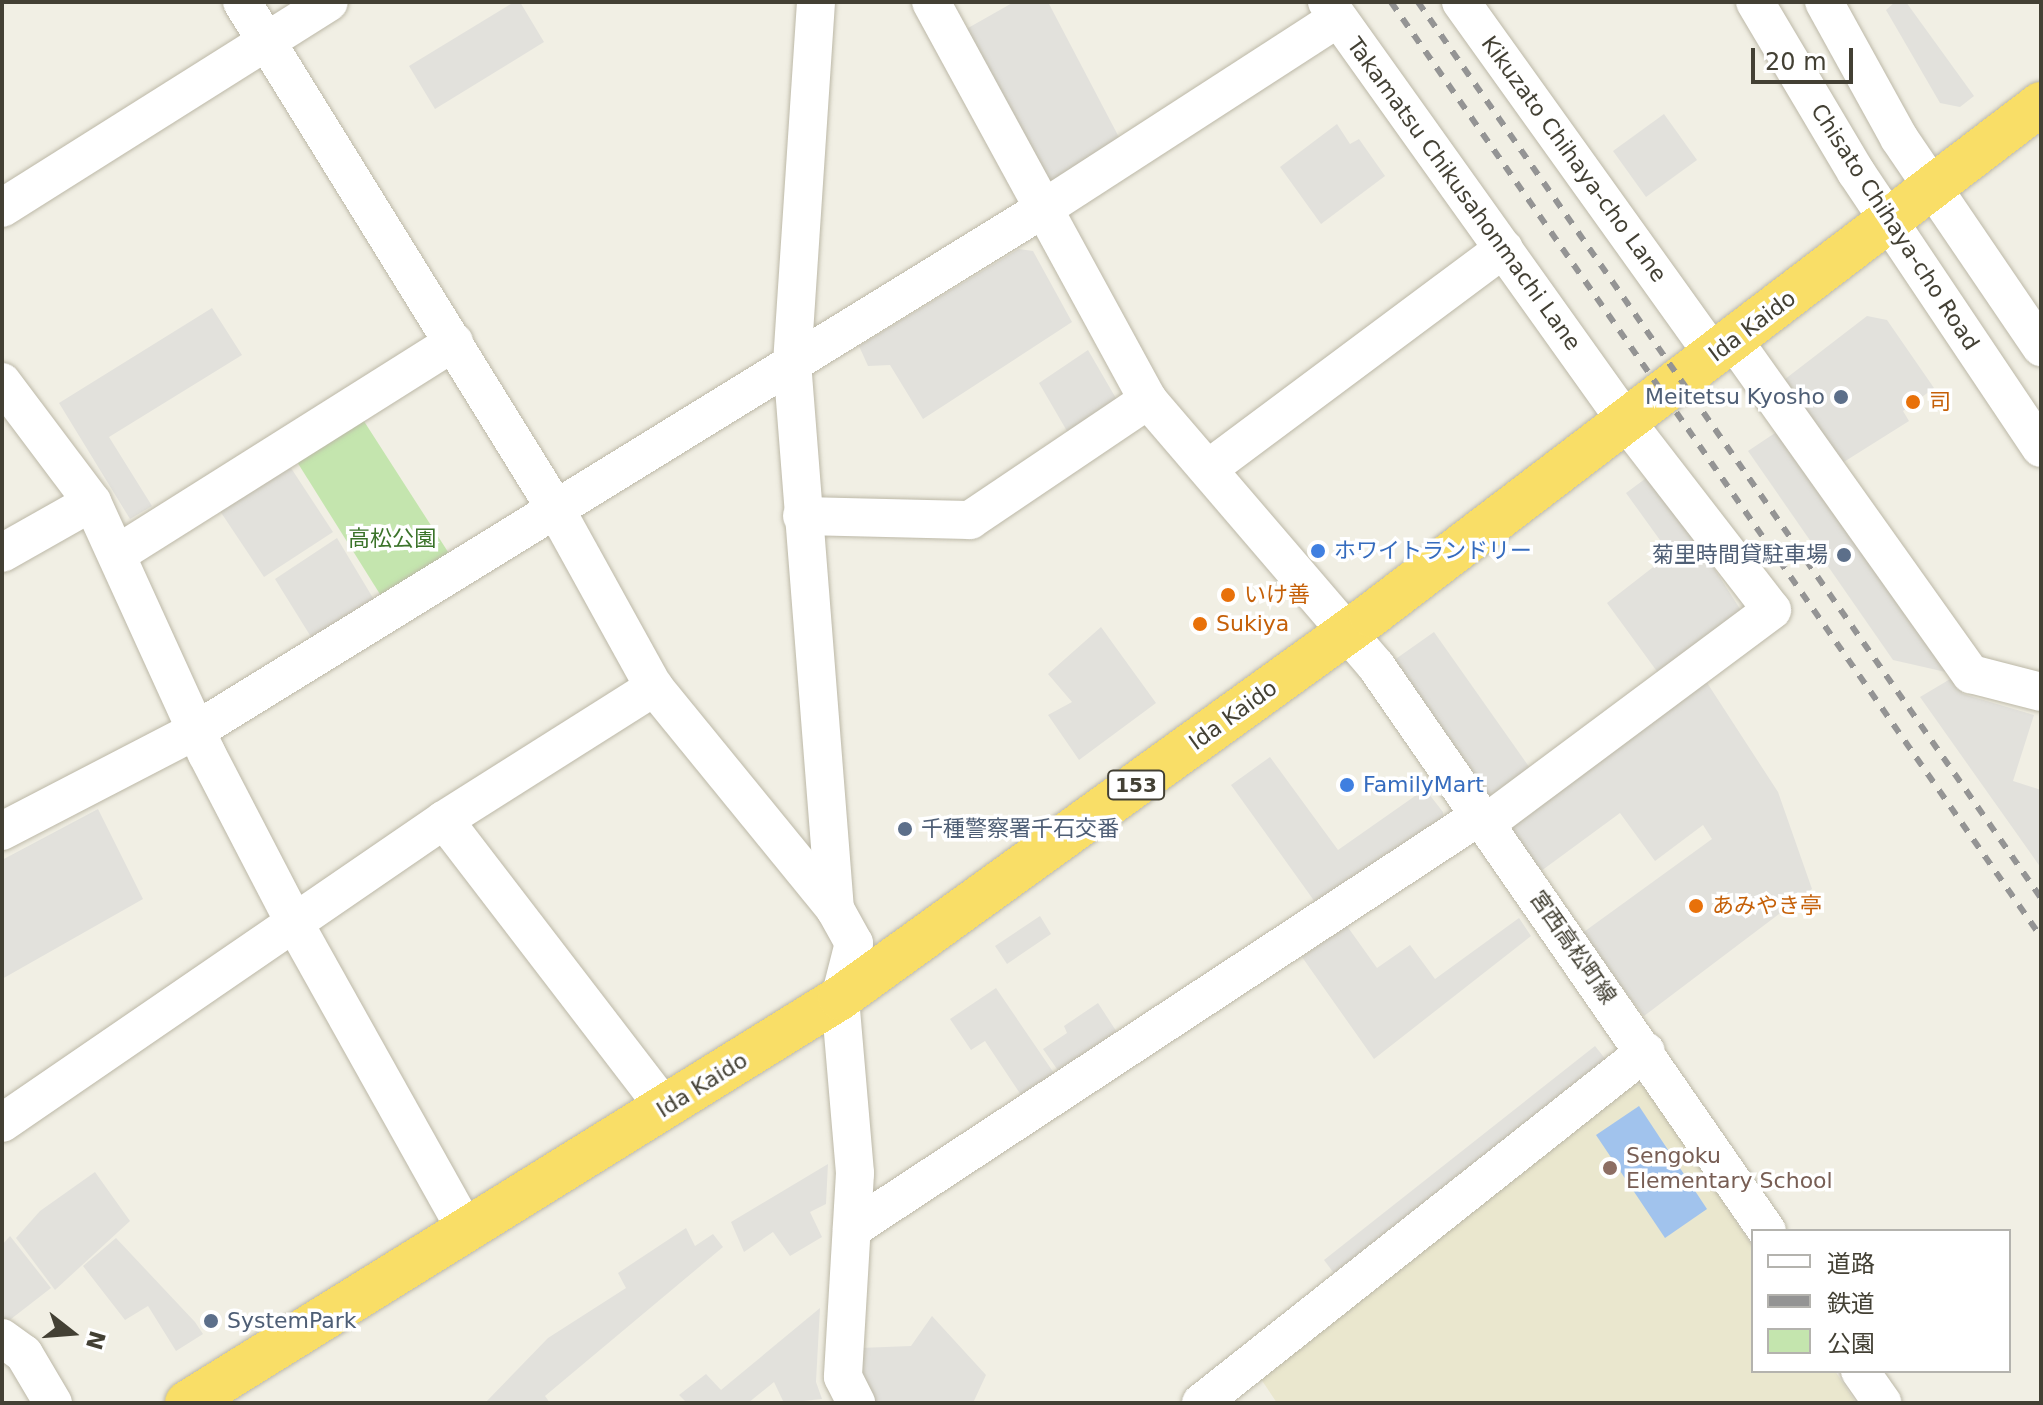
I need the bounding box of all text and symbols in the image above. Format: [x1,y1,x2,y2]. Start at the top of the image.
street label: Kikuzato Chihaya-cho Lane [1476,31,1672,287]
scale bar [1755,32,1857,82]
street label: Takamatsu Chikusahonmachi Lane [1342,33,1586,355]
text: 20 m [1765,48,1827,76]
street label: Chisato Chihaya-cho Road [1805,99,1985,355]
street label: Ida Kaido [1703,285,1801,367]
place label: Meitetsu Kyosho [1645,384,1825,410]
marker: Meitetsu Kyosho [1832,388,1850,406]
place label: 司 [1929,389,1951,415]
marker: 司 [1904,393,1922,411]
park label: 高松公園 [348,526,436,552]
place label: ホワイトランドリー [1334,538,1532,564]
marker: ホワイトランドリー [1309,542,1327,560]
place label: 菊里時間貸駐車場 [1652,542,1828,568]
marker: 菊里時間貸駐車場 [1835,546,1853,564]
place label: いけ善 [1244,582,1310,608]
marker: いけ善 [1219,586,1237,604]
place label: Sukiya [1216,611,1289,637]
marker: Sukiya [1191,615,1209,633]
street label: Ida Kaido [1184,674,1282,756]
road number: 153 [1106,769,1166,801]
place label: FamilyMart [1363,772,1484,798]
marker: FamilyMart [1338,776,1356,794]
place label: 千種警察署千石交番 [921,816,1119,842]
marker: 千種警察署千石交番 [896,820,914,838]
street label: 宮西高松町線 [1524,885,1622,1009]
place label: あみやき亭 [1712,893,1822,919]
marker: あみやき亭 [1687,897,1705,915]
street label: Ida Kaido [652,1047,752,1123]
place label: Sengoku Elementary School [1626,1142,1833,1194]
marker: Sengoku Elementary School [1601,1159,1619,1177]
legend [1751,1229,2011,1373]
text: 道路 [1827,1250,1875,1278]
text: 鉄道 [1827,1290,1875,1318]
north arrow [32,1293,112,1373]
place label: SystemPark [227,1308,357,1334]
marker: SystemPark [202,1312,220,1330]
text: N [81,1328,110,1353]
text: 公園 [1827,1330,1875,1358]

